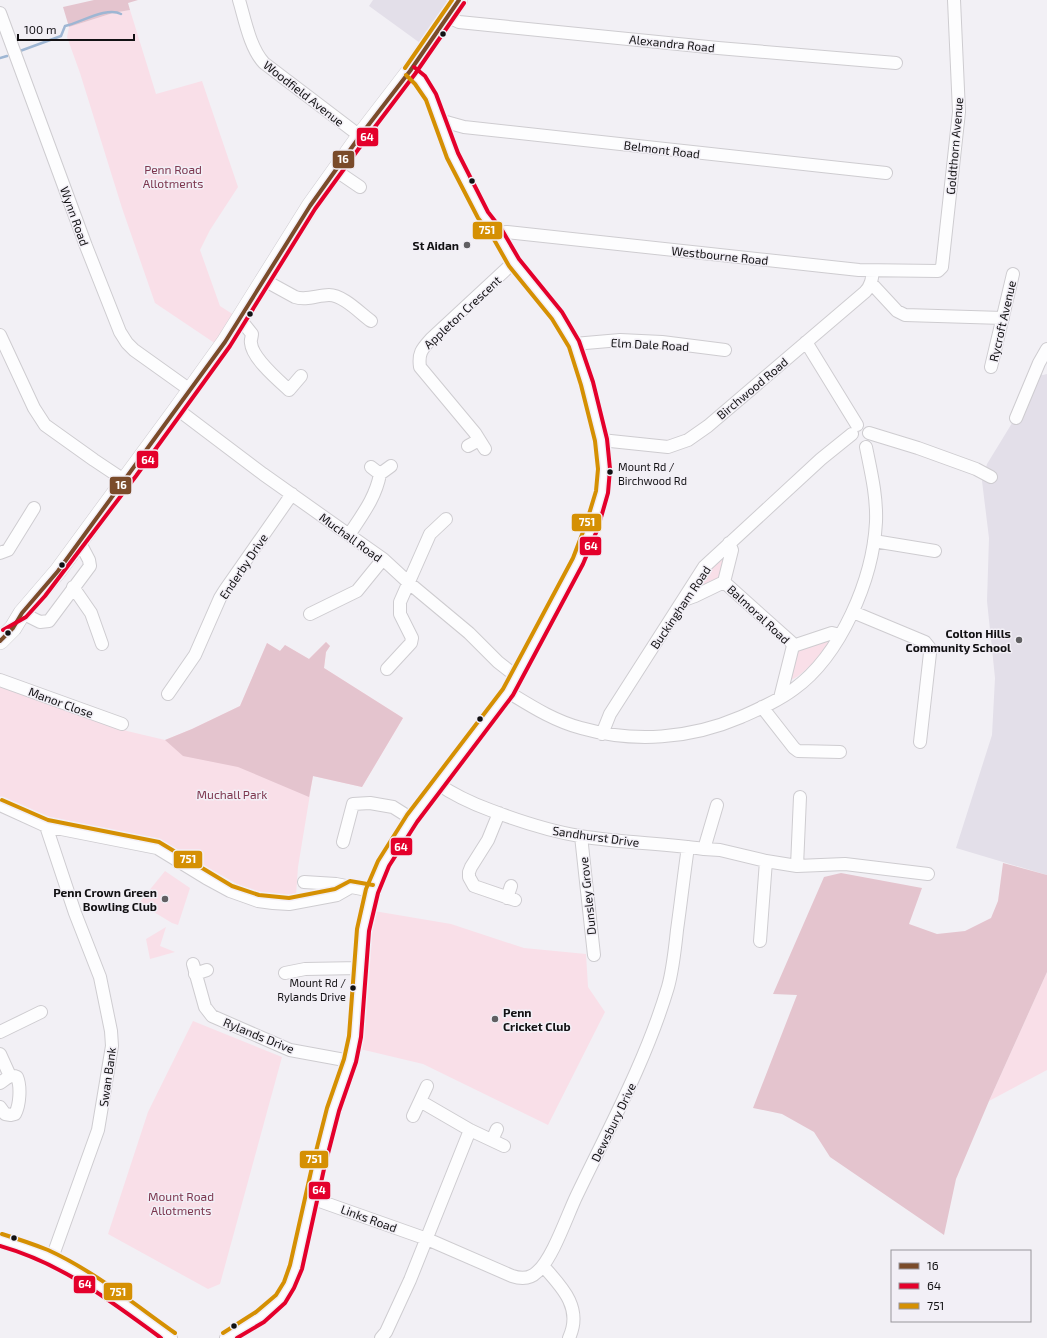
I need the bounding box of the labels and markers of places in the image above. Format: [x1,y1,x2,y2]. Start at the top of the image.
unlabelled marker [438,29,448,39]
unlabelled marker [467,176,477,186]
place label: St Aidan [412,238,459,252]
marker: St Aidan [462,240,472,250]
unlabelled marker [245,309,255,319]
place label: Mount Rd / Birchwood Rd [618,460,687,487]
marker: Mount Rd / Birchwood Rd [605,467,615,477]
unlabelled marker [57,560,67,570]
place label: Colton Hills Community School [906,626,1011,655]
unlabelled marker [3,628,13,638]
marker: Colton Hills Community School [1014,635,1024,645]
unlabelled marker [475,714,485,724]
place label: Penn Crown Green Bowling Club [53,885,157,913]
marker: Penn Crown Green Bowling Club [160,894,170,904]
place label: Mount Rd / Rylands Drive [277,976,346,1003]
marker: Mount Rd / Rylands Drive [348,983,358,993]
place label: Penn Cricket Club [503,1005,571,1033]
marker: Penn Cricket Club [490,1014,500,1024]
unlabelled marker [9,1233,19,1243]
unlabelled marker [229,1321,239,1331]

